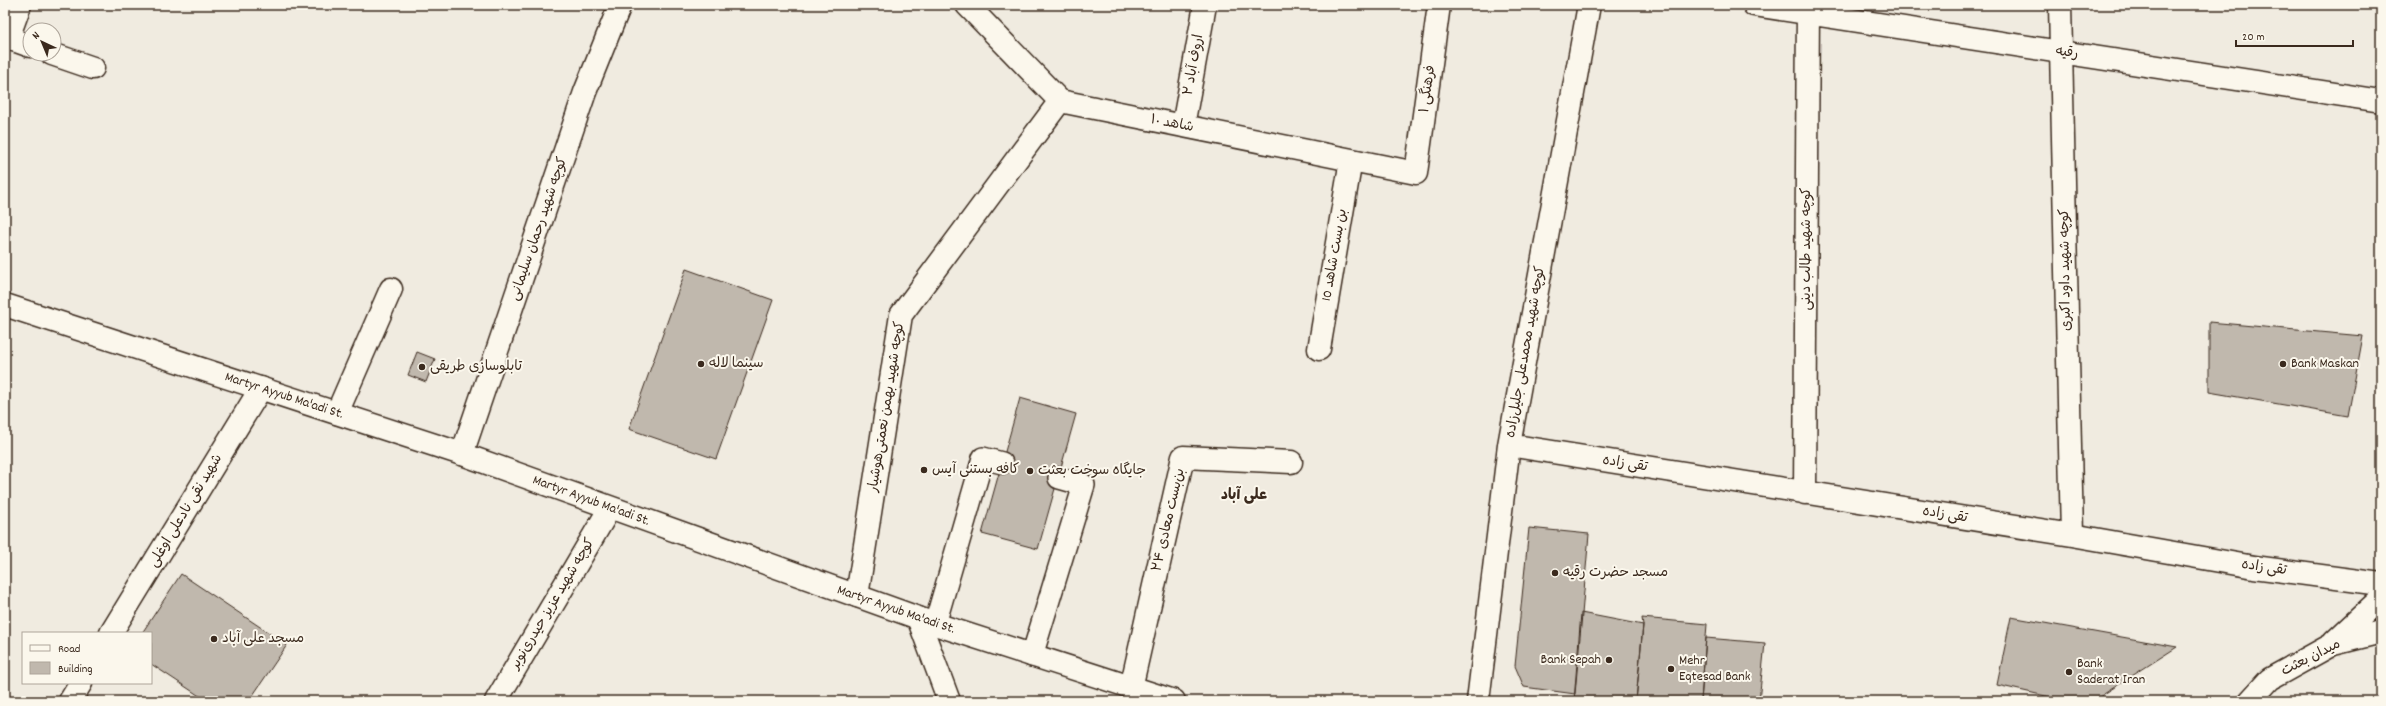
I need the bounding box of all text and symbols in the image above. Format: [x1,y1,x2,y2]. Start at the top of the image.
north arrow [22,22,62,62]
scale bar [2236,22,2353,48]
text: N [29,28,44,44]
text: 20 m [2242,29,2265,46]
street label: اروف آباد ۲ [1179,33,1209,97]
street label: رقیه [2054,41,2080,65]
street label: فرهنگی ۱ [1415,64,1441,114]
street label: شاهد ۱۰ [1149,110,1195,138]
street label: کوچه شهید رحمان سلیمانی [505,155,573,303]
street label: کوچه شهید طالب دینی [1797,187,1817,311]
street label: بن بست شاهد 10 [1317,207,1353,303]
street label: کوچه شهید داود اکبری [2055,209,2077,331]
street label: کوچه شهید محمدعلی جلیل‌زاده [1501,264,1551,440]
street label: کوچه شهید بهمن نعمتی‌هوشیار [863,320,910,495]
place label: سینما لاله [709,354,764,374]
place label: Bank Maskan [2291,354,2359,374]
place label: تابلوسازی طریقی [430,357,523,377]
marker: سینما لاله [696,359,706,369]
marker: Bank Maskan [2278,359,2288,369]
marker: تابلوسازی طریقی [417,362,427,372]
street label: Martyr Ayyub Ma'adi St. [222,367,346,425]
street label: شهید نقی نادعلی اوغلی [144,451,228,571]
street label: تقی زاده [1601,451,1650,478]
place label: کافه بستنی آیس [932,460,1019,480]
place label: جایگاه سوخت بعثت [1038,461,1146,481]
marker: کافه بستنی آیس [919,465,929,475]
marker: جایگاه سوخت بعثت [1025,466,1035,476]
street label: بن‌بست معادی ۲۴ [1147,466,1191,574]
street label: Martyr Ayyub Ma'adi St. [530,470,652,532]
district label: علی آباد [1221,485,1267,507]
street label: تقی زاده [1921,502,1970,529]
street label: کوچه شهید عزیز حیدری‌نوبر [505,535,600,674]
street label: تقی زاده [2240,555,2289,581]
place label: مسجد حضرت رقیه [1563,563,1668,583]
marker: مسجد حضرت رقیه [1550,568,1560,578]
street label: Martyr Ayyub Ma'adi St. [834,580,958,640]
place label: مسجد علی آباد [222,629,304,649]
legend [22,632,152,684]
marker: مسجد علی آباد [209,634,219,644]
street label: میدان بعثت [2278,635,2344,681]
text: Road [58,641,80,658]
place label: Bank Sepah [1541,650,1601,670]
place label: Mehr Eqtesad Bank [1679,651,1751,687]
place label: Bank Saderat Iran [2077,654,2145,690]
marker: Bank Sepah [1604,655,1614,665]
text: Building [58,661,93,678]
marker: Mehr Eqtesad Bank [1666,664,1676,674]
marker: Bank Saderat Iran [2064,667,2074,677]

